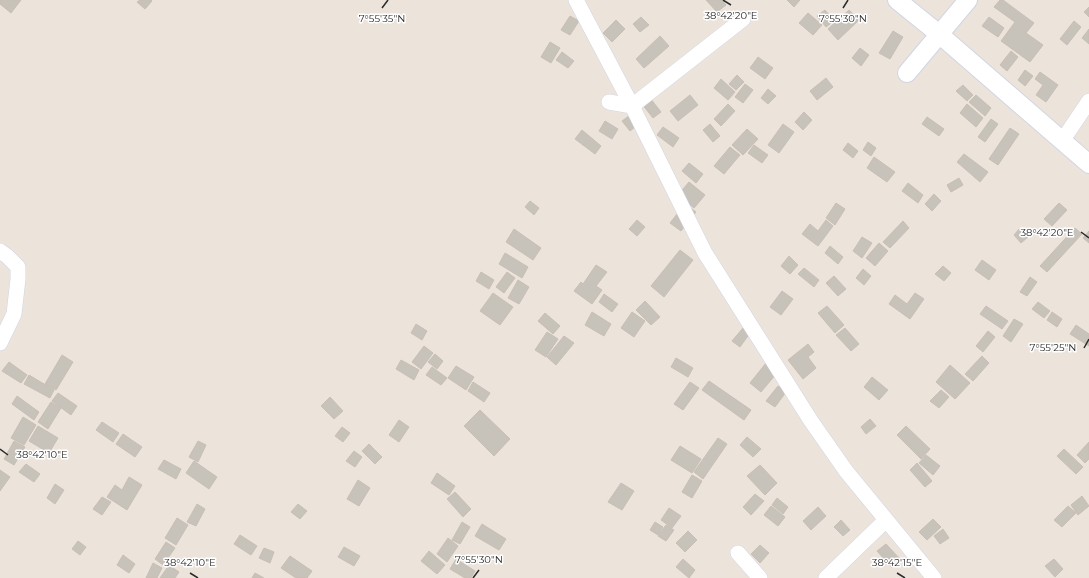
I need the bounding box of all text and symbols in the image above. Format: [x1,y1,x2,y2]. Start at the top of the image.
text: 38°42'20"E [704,9,758,22]
text: 7°55'35"N [359,12,405,25]
text: 7°55'30"N [819,12,867,25]
text: 38°42'20"E [1020,226,1074,239]
text: 7°55'25"N [1030,341,1076,354]
text: 38°42'10"E [16,448,68,461]
text: 7°55'30"N [455,553,503,566]
text: 38°42'10"E [164,556,216,569]
text: 38°42'15"E [872,556,922,569]

